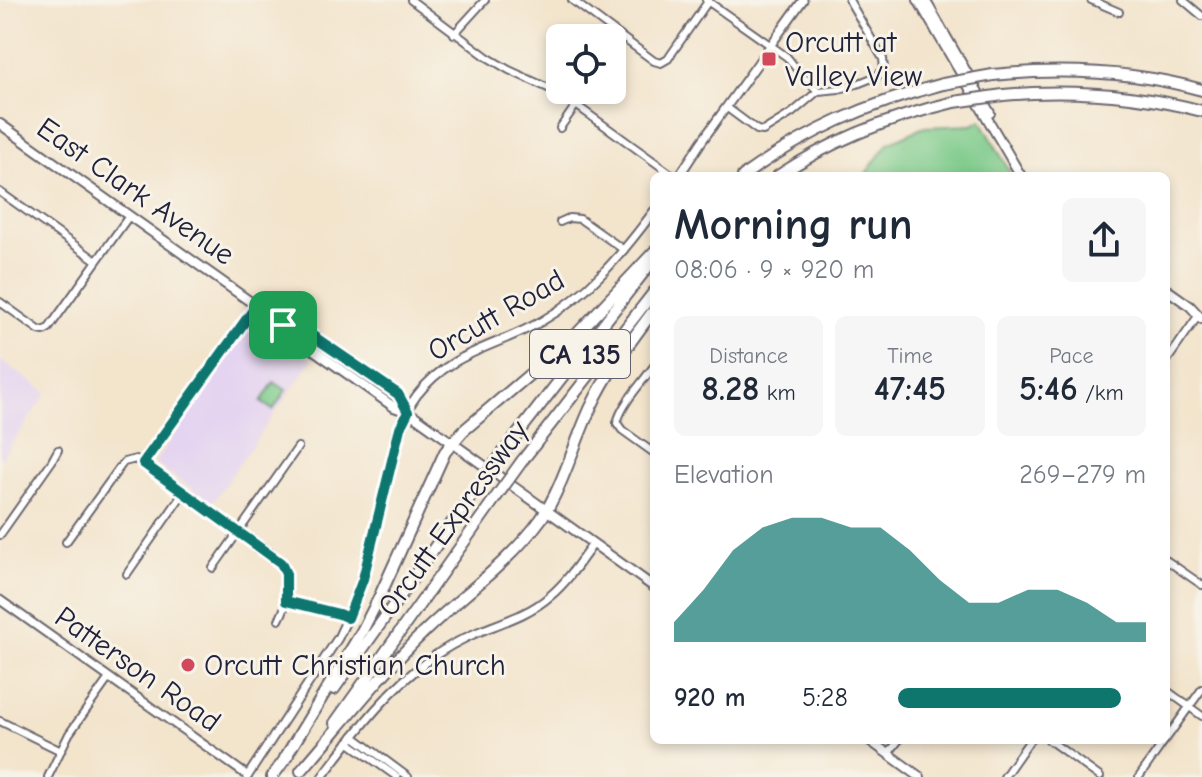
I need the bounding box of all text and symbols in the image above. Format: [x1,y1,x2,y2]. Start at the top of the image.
map controls [546,24,626,104]
button: locate [546,24,626,104]
place label: Orcutt at Valley View [785,25,922,94]
marker: Orcutt at Valley View [760,50,778,68]
street label: East Clark Avenue [30,110,241,273]
button: share [1062,198,1146,282]
text: Morning run [674,199,913,250]
text: 08:06 · 9 × 920 m [674,255,874,285]
street label: Orcutt Road [422,262,571,369]
pin [249,291,317,359]
icon: arrive [261,303,305,347]
road number: CA 135 [530,330,630,378]
text: Distance [709,343,788,369]
text: Time [887,343,933,369]
text: Pace [1049,343,1094,369]
text: 8.28 [702,369,760,409]
text: 47:45 [874,369,946,409]
text: 5:46 [1019,369,1078,409]
text: km [760,380,796,406]
text: /km [1078,380,1124,406]
street label: Orcutt Expressway [371,413,536,623]
text: Elevation [674,460,774,490]
text: 269–279 m [1019,460,1146,490]
street label: Patterson Road [48,599,227,739]
place label: Orcutt Christian Church [204,648,506,683]
marker: Orcutt Christian Church [179,656,197,674]
text: 920 m [674,683,745,713]
text: 5:28 [802,683,848,713]

